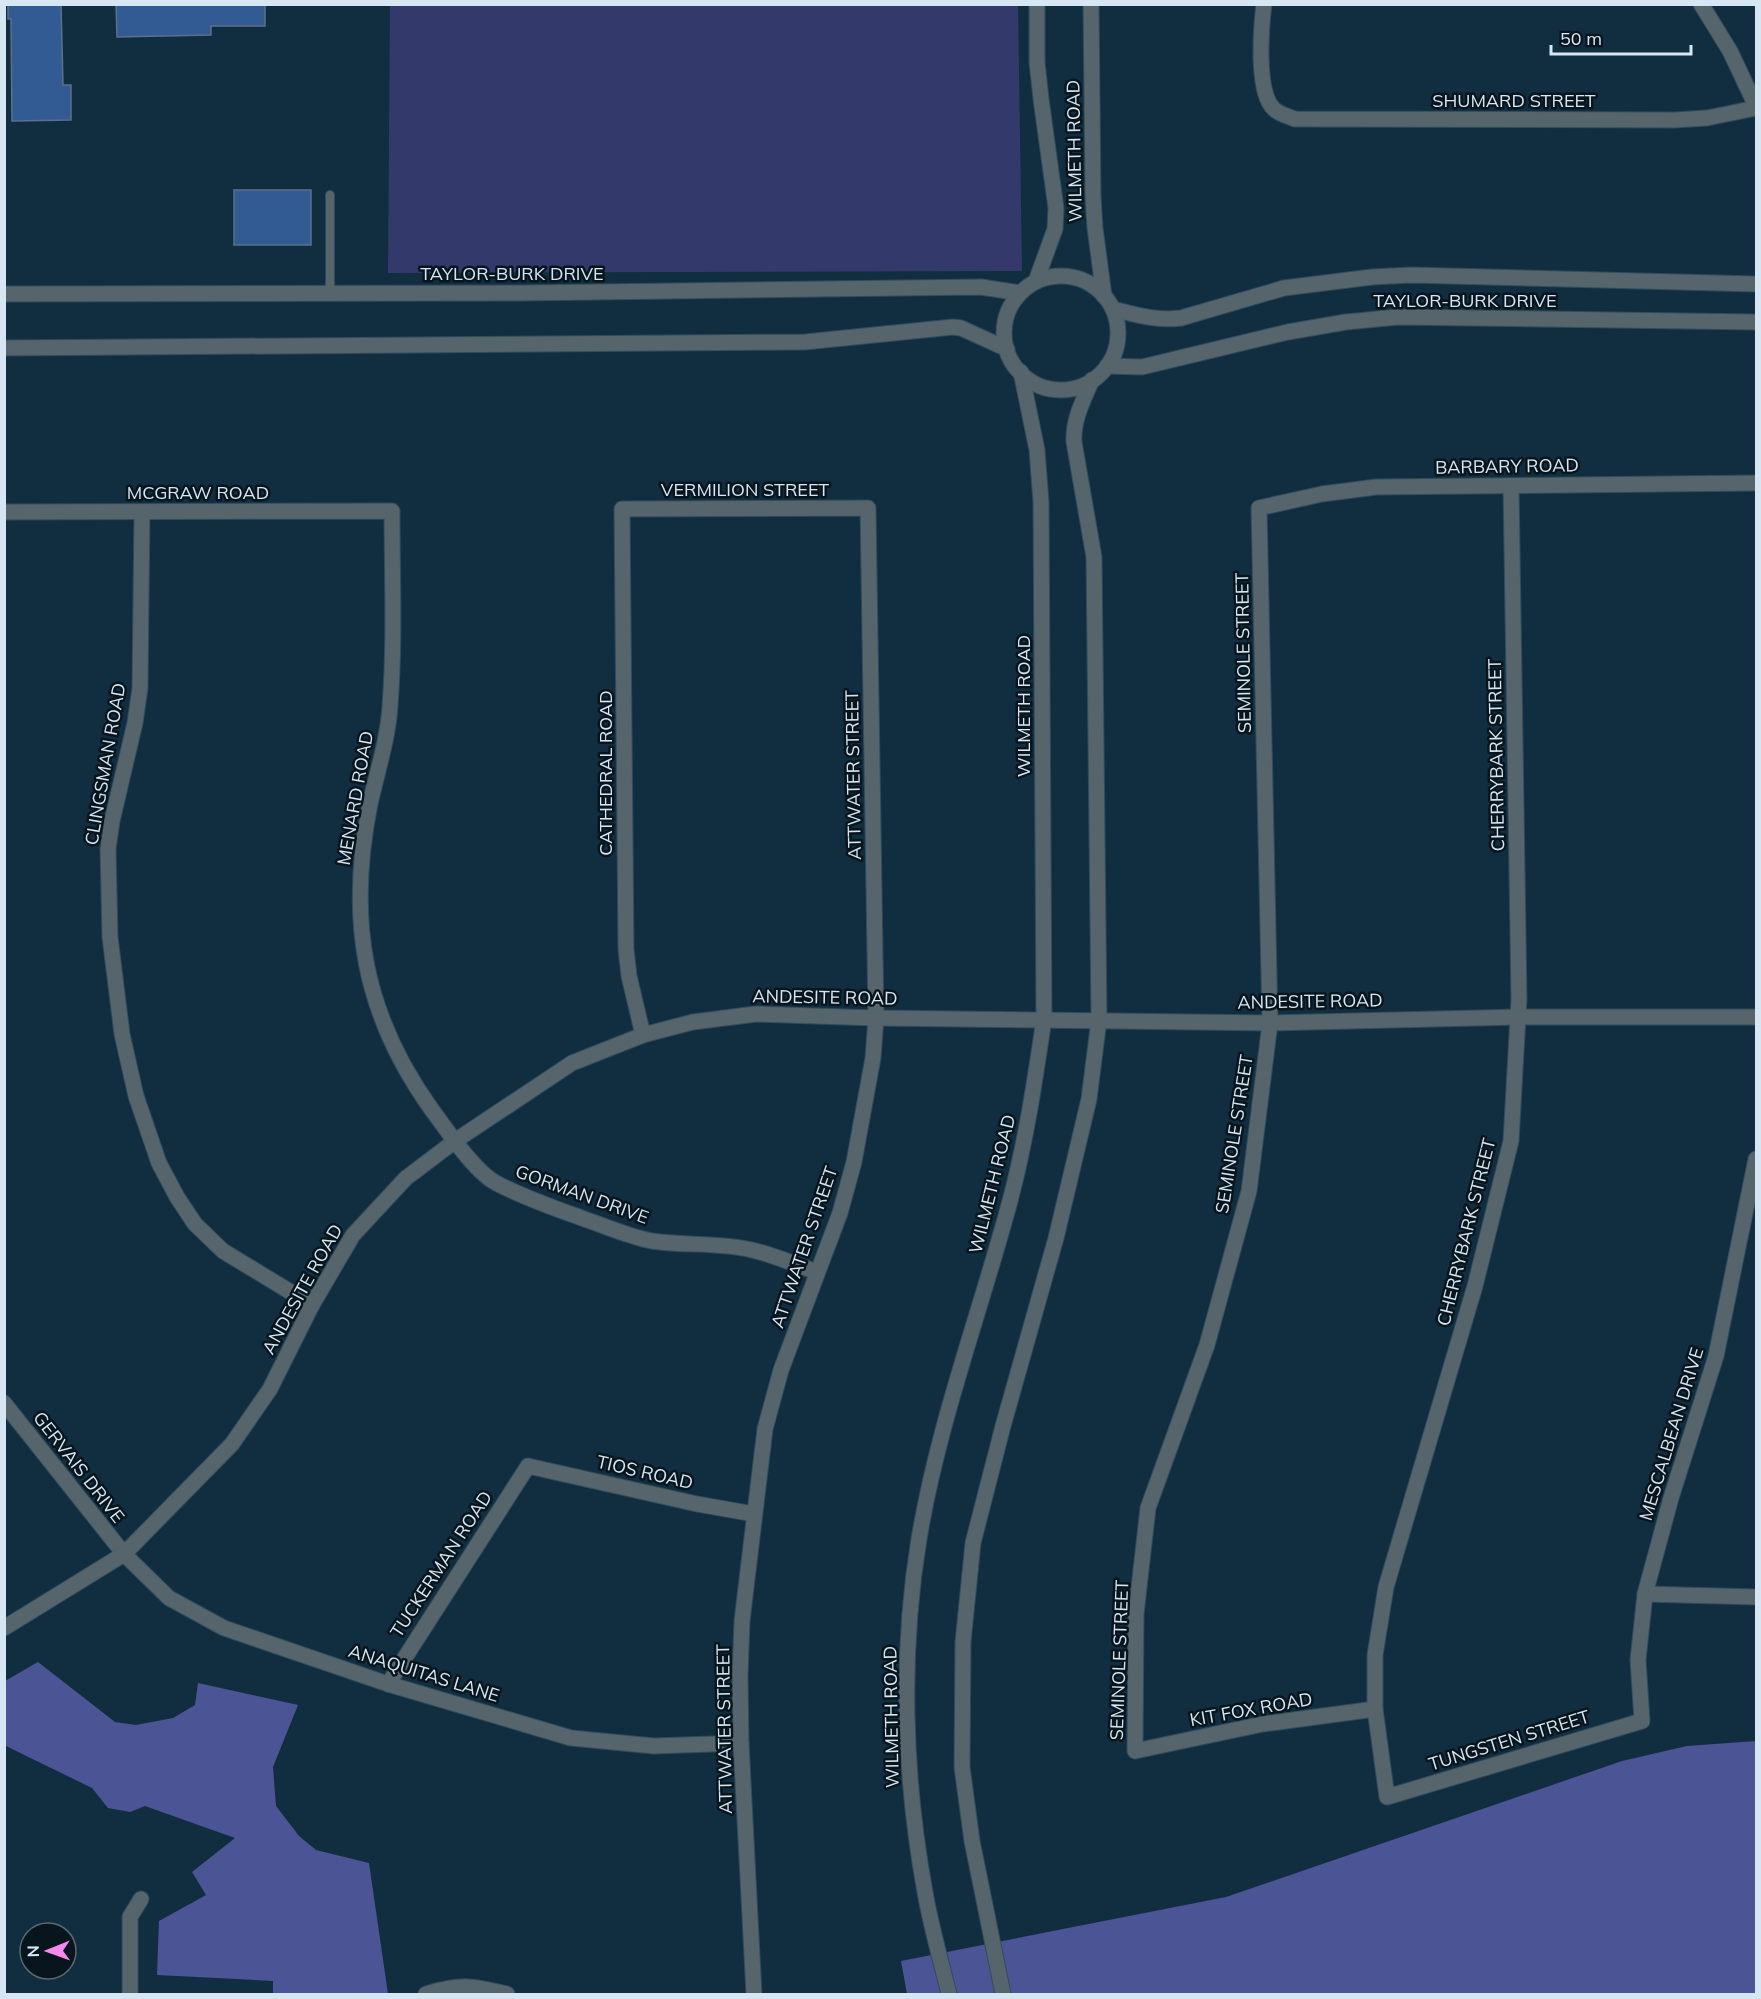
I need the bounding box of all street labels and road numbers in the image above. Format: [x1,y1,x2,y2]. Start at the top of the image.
street label: WILMETH ROAD [1061,80,1087,222]
street label: SHUMARD STREET [1432,89,1596,112]
street label: TAYLOR-BURK DRIVE [420,262,604,285]
street label: TAYLOR-BURK DRIVE [1373,289,1557,312]
street label: BARBARY ROAD [1435,453,1579,479]
street label: VERMILION STREET [661,478,829,501]
street label: MCGRAW ROAD [127,481,269,504]
street label: SEMINOLE STREET [1230,572,1256,733]
street label: WILMETH ROAD [1012,635,1035,777]
street label: CHERRYBARK STREET [1483,658,1509,852]
street label: CLINGSMAN ROAD [79,681,131,847]
street label: CATHEDRAL ROAD [594,690,617,856]
street label: ATTWATER STREET [840,690,866,860]
street label: MENARD ROAD [332,729,378,867]
street label: ANDESITE ROAD [752,984,898,1010]
street label: ANDESITE ROAD [1237,988,1383,1014]
street label: SEMINOLE STREET [1210,1053,1258,1215]
street label: WILMETH ROAD [964,1112,1020,1256]
street label: CHERRYBARK STREET [1432,1136,1500,1328]
street label: GORMAN DRIVE [512,1159,652,1229]
street label: ATTWATER STREET [766,1163,843,1331]
street label: ANDESITE ROAD [257,1220,347,1358]
street label: MESCALBEAN DRIVE [1634,1345,1708,1523]
street label: GERVAIS DRIVE [28,1407,130,1527]
street label: TIOS ROAD [595,1450,695,1494]
street label: TUCKERMAN ROAD [385,1486,497,1642]
street label: SEMINOLE STREET [1105,1579,1133,1741]
street label: ANAQUITAS LANE [346,1639,502,1707]
street label: ATTWATER STREET [711,1644,737,1814]
street label: WILMETH ROAD [878,1646,904,1788]
street label: KIT FOX ROAD [1188,1687,1314,1731]
street label: TUNGSTEN STREET [1426,1705,1592,1775]

